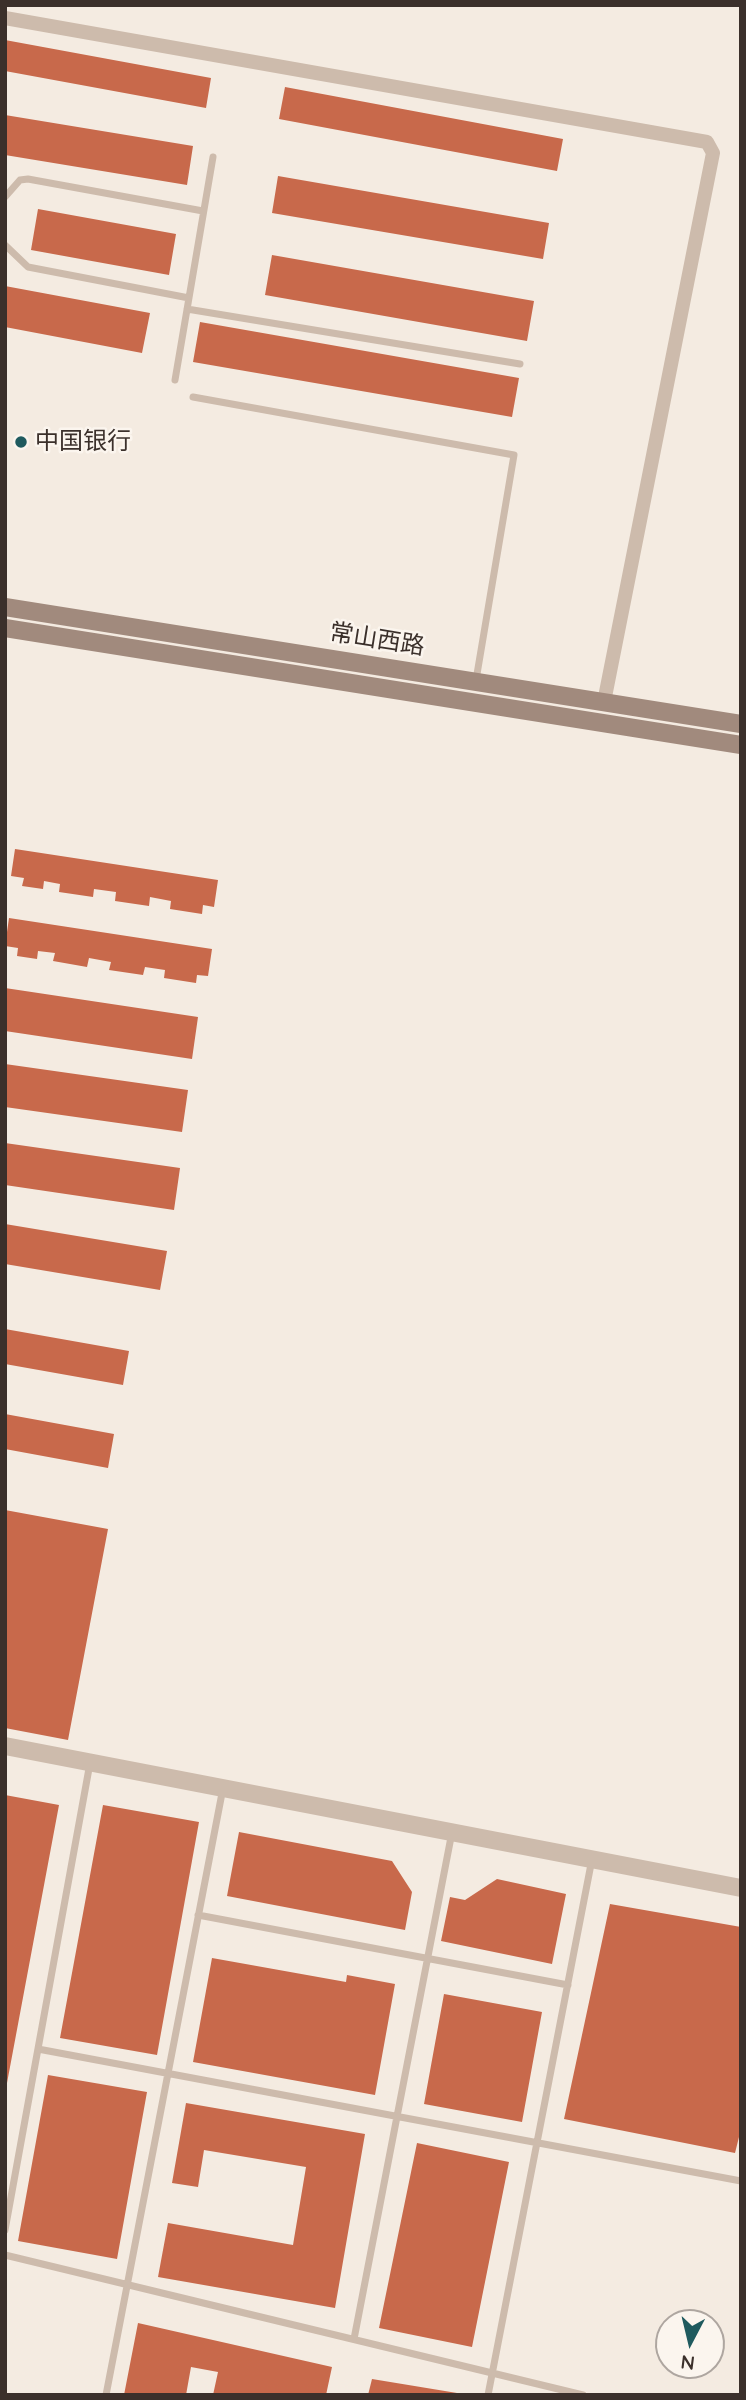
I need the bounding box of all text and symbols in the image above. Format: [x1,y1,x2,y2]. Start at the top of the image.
place label: 中国银行 [35,428,131,456]
marker: 中国银行 [13,434,29,450]
street label: 常山西路 [327,618,427,662]
north arrow [655,2309,725,2379]
text: N [679,2350,696,2376]

